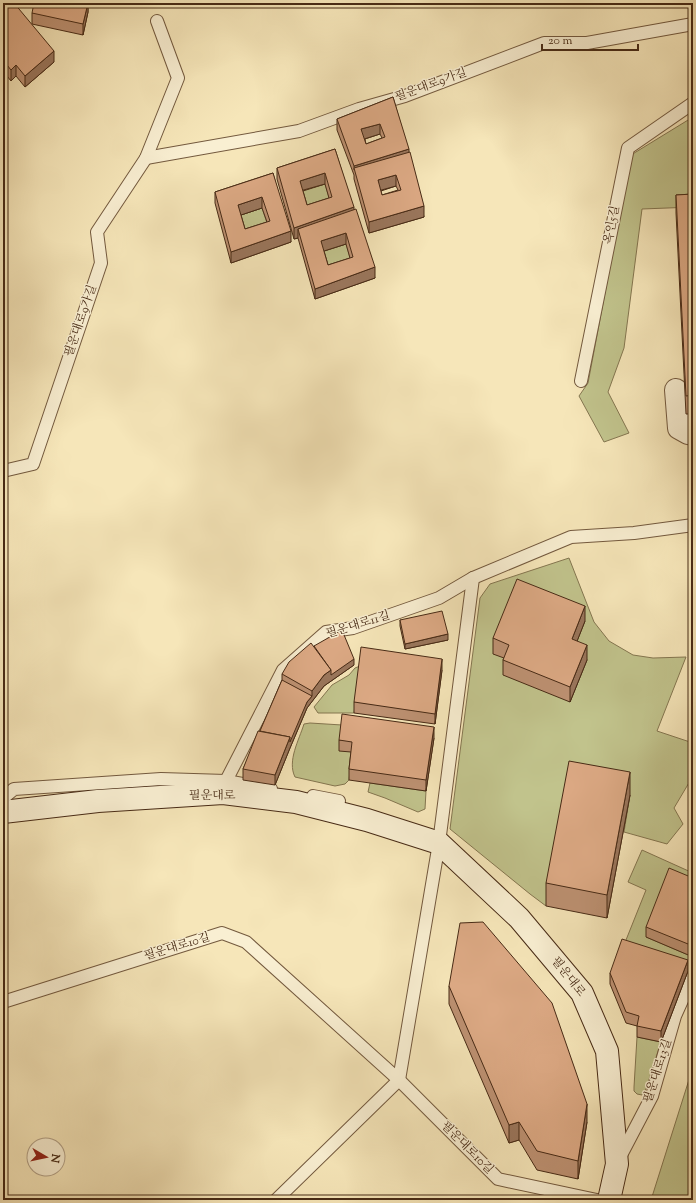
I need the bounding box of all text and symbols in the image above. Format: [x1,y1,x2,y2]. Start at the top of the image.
scale bar [542,26,638,52]
text: 20 m [548,32,573,50]
street label: 필운대로9가길 [392,64,470,106]
street label: 옥인5길 [599,204,625,246]
street label: 필운대로9가길 [60,282,102,360]
street label: 필운대로11길 [324,607,392,643]
street label: 필운대로 [189,787,236,805]
street label: 필운대로10길 [142,928,212,966]
street label: 필운대로 [547,953,590,1001]
street label: 필운대로13길 [639,1036,677,1106]
street label: 필운대로10길 [436,1117,498,1179]
north arrow [26,1137,66,1177]
text: N [46,1152,64,1164]

